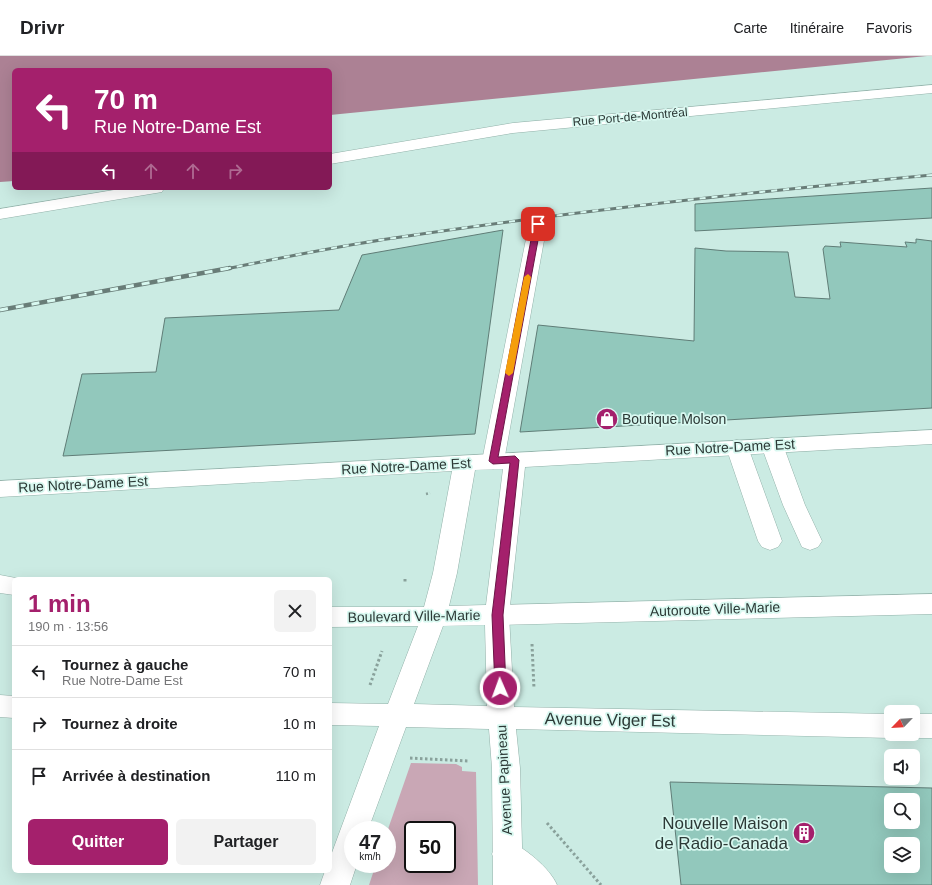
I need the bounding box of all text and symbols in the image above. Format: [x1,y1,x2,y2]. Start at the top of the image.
text: Drivr [20,17,64,38]
text: Carte [733,20,768,36]
text: Itinéraire [790,20,844,36]
text: Favoris [866,20,912,36]
icon: left [28,84,80,136]
text: 70 m [94,84,158,115]
street label: Rue Port-de-Montréal [572,105,688,129]
text: Rue Notre-Dame Est [94,117,261,137]
icon: left [98,160,120,182]
icon: ahead [140,160,162,182]
icon: ahead [182,160,204,182]
icon: right [224,160,246,182]
pin [521,207,555,241]
icon: arrive [527,213,549,235]
shop icon: Boutique Molson [594,406,620,432]
place label: Boutique Molson [622,411,726,427]
street label: Rue Notre-Dame Est [665,436,795,458]
street label: Rue Notre-Dame Est [341,455,471,477]
street label: Rue Notre-Dame Est [18,473,148,495]
text: 1 min [28,590,91,617]
button: close [274,590,316,632]
street label: Autoroute Ville-Marie [650,599,781,619]
street label: Boulevard Ville-Marie [347,607,481,625]
text: 190 m · 13:56 [28,619,108,634]
text: Tournez à gauche [62,656,188,673]
icon: left [28,661,50,683]
text: 70 m [283,663,316,680]
position arrow [479,667,521,709]
text: Rue Notre-Dame Est [62,673,183,688]
north arrow [884,705,920,741]
map controls [884,705,920,873]
street label: Avenue Viger Est [544,709,676,731]
icon: right [28,713,50,735]
text: Tournez à droite [62,715,178,732]
text: 10 m [283,715,316,732]
street label: Avenue Papineau [493,725,515,835]
button: sound [884,749,920,785]
icon: arrive [28,765,50,787]
text: Arrivée à destination [62,767,210,784]
text: 110 m [275,767,316,784]
button: search [884,793,920,829]
place label: Nouvelle Maison de Radio-Canada [655,814,789,853]
button: Quitter [28,819,168,865]
button: Partager [176,819,316,865]
building icon: Nouvelle Maison de Radio-Canada [791,820,817,846]
speed limit sign: 50 [404,821,456,873]
text: 47 [359,831,381,853]
button: layers [884,837,920,873]
text: km/h [359,851,381,862]

